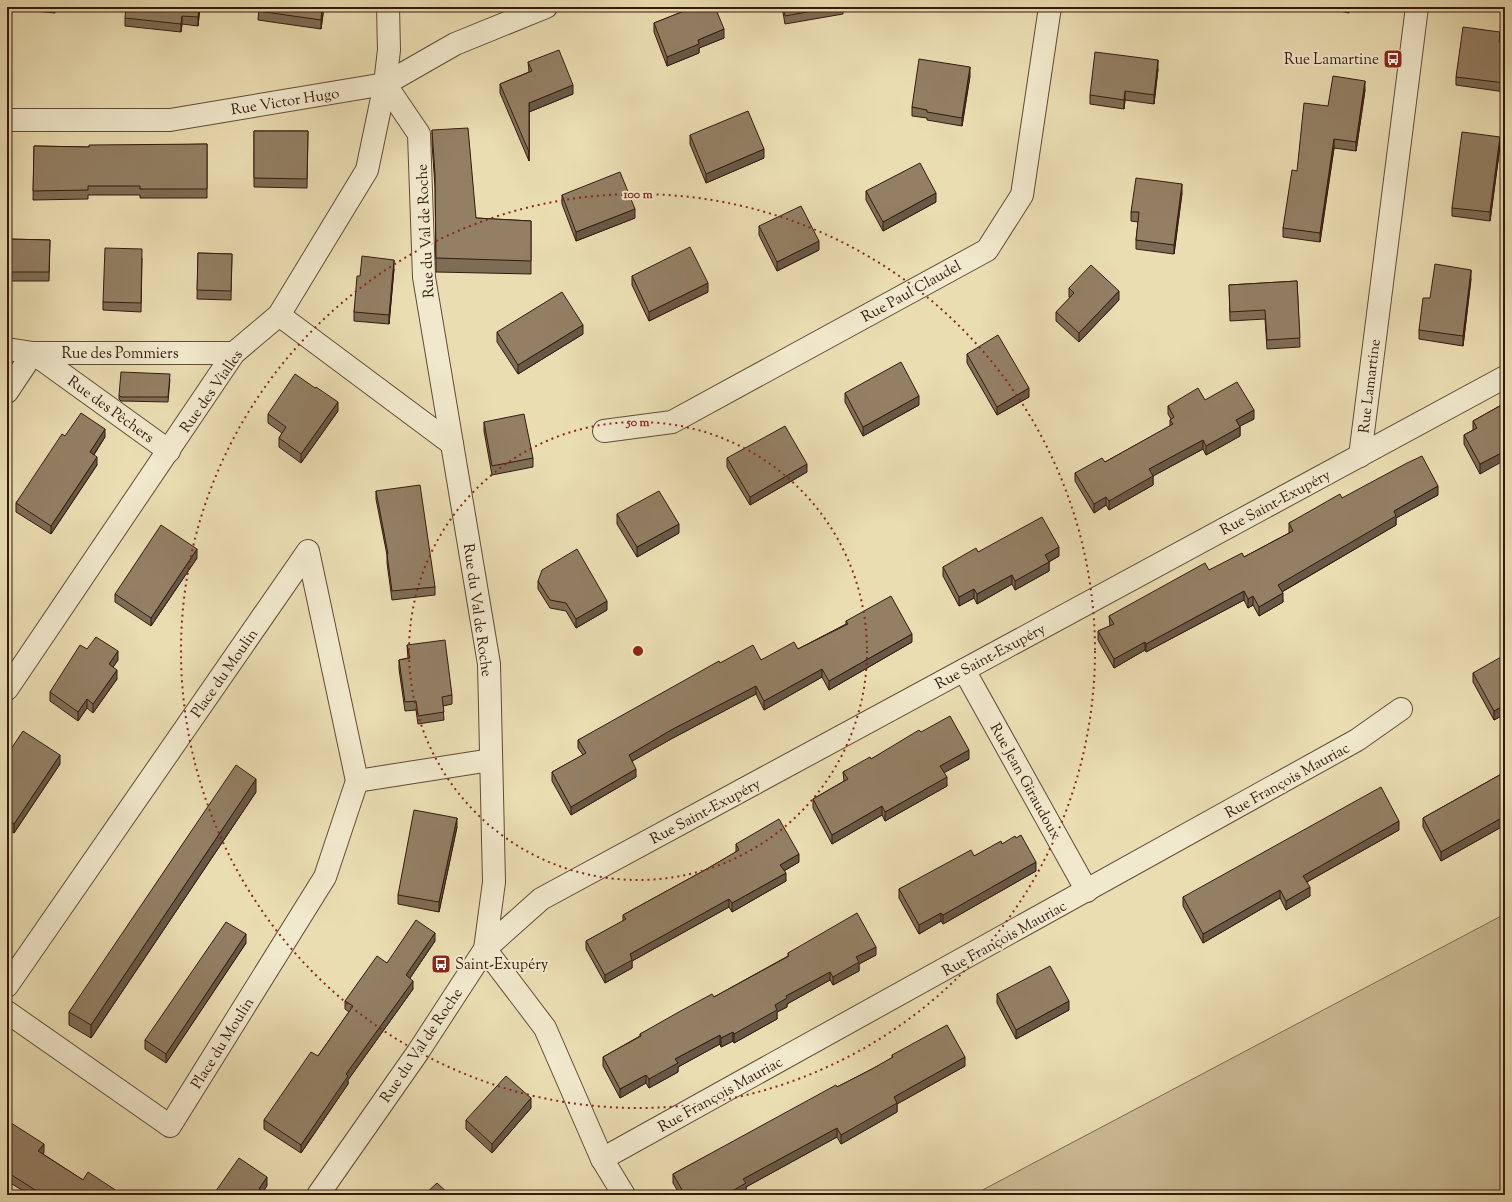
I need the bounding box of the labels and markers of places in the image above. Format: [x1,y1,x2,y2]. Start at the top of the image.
bus stop icon: Rue Lamartine [1382,48,1404,70]
place label: Rue Lamartine [1284,50,1379,71]
centre of rings [631,644,645,658]
bus stop icon: Saint-Exupéry [430,953,452,975]
place label: Saint-Exupéry [455,955,549,976]

